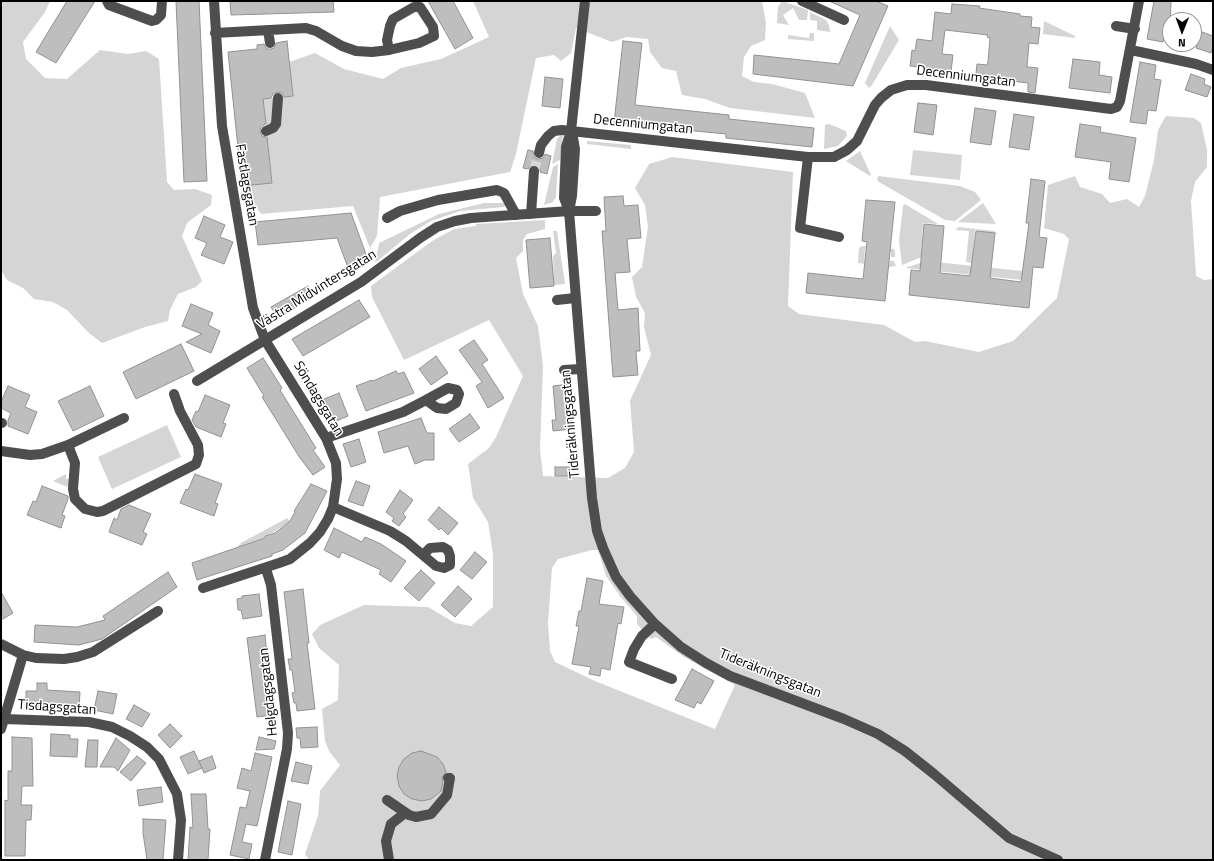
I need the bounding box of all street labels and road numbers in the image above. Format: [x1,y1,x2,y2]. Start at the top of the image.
street label: Decenniumgatan [915,63,1017,91]
street label: Decenniumgatan [592,111,694,139]
street label: Fastlagsgatan [231,143,261,227]
street label: Västra Midvintersgatan [254,246,380,334]
street label: Söndagsgatan [289,359,347,439]
street label: Tideräkningsgatan [558,369,584,479]
street label: Tideräkningsgatan [716,646,824,702]
street label: Helgdagsgatan [256,647,282,737]
street label: Tisdagsgatan [17,697,97,719]

